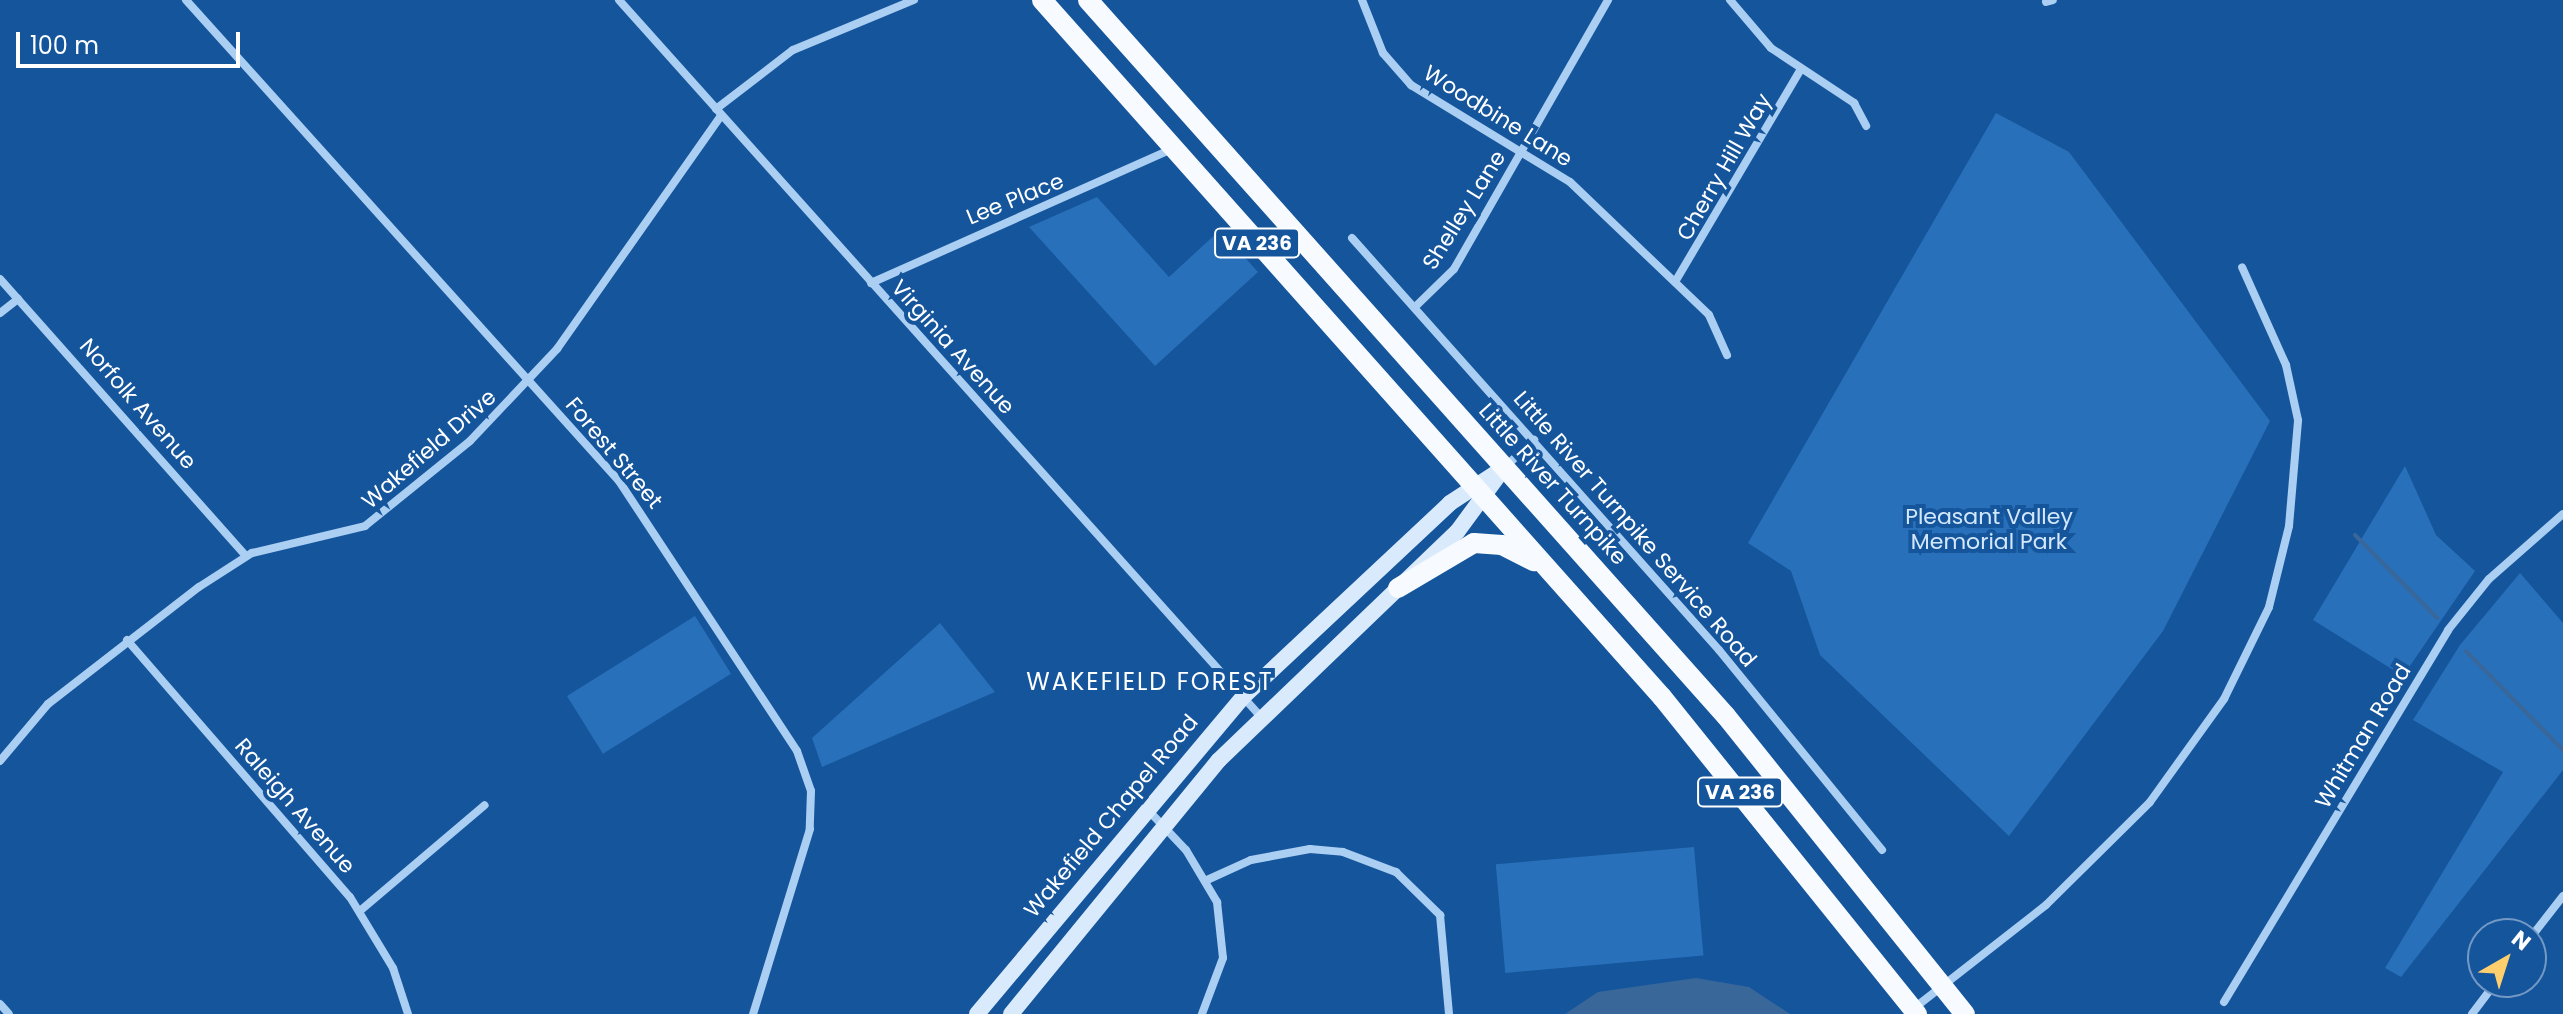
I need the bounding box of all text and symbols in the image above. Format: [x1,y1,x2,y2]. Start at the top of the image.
scale bar [20,16,244,66]
text: 100 m [30,29,99,62]
street label: Woodbine Lane [1419,60,1577,172]
street label: Cherry Hill Way [1671,89,1777,245]
street label: Shelley Lane [1417,146,1511,274]
street label: Lee Place [962,168,1068,230]
road number: VA 236 [1213,227,1301,259]
street label: Virginia Avenue [886,274,1020,420]
street label: Norfolk Avenue [74,333,202,475]
street label: Wakefield Drive [357,384,501,514]
street label: Little River Turnpike Service Road [1508,386,1762,672]
street label: Forest Street [560,392,668,514]
street label: Little River Turnpike [1474,398,1632,570]
park label: Pleasant Valley Memorial Park [1905,503,2073,554]
street label: Whitman Road [2310,659,2416,813]
district label: WAKEFIELD FOREST [1026,668,1274,696]
street label: Wakefield Chapel Road [1018,709,1204,923]
street label: Raleigh Avenue [229,733,361,879]
road number: VA 236 [1696,776,1784,808]
north arrow [2467,918,2547,998]
text: N [2505,923,2537,958]

